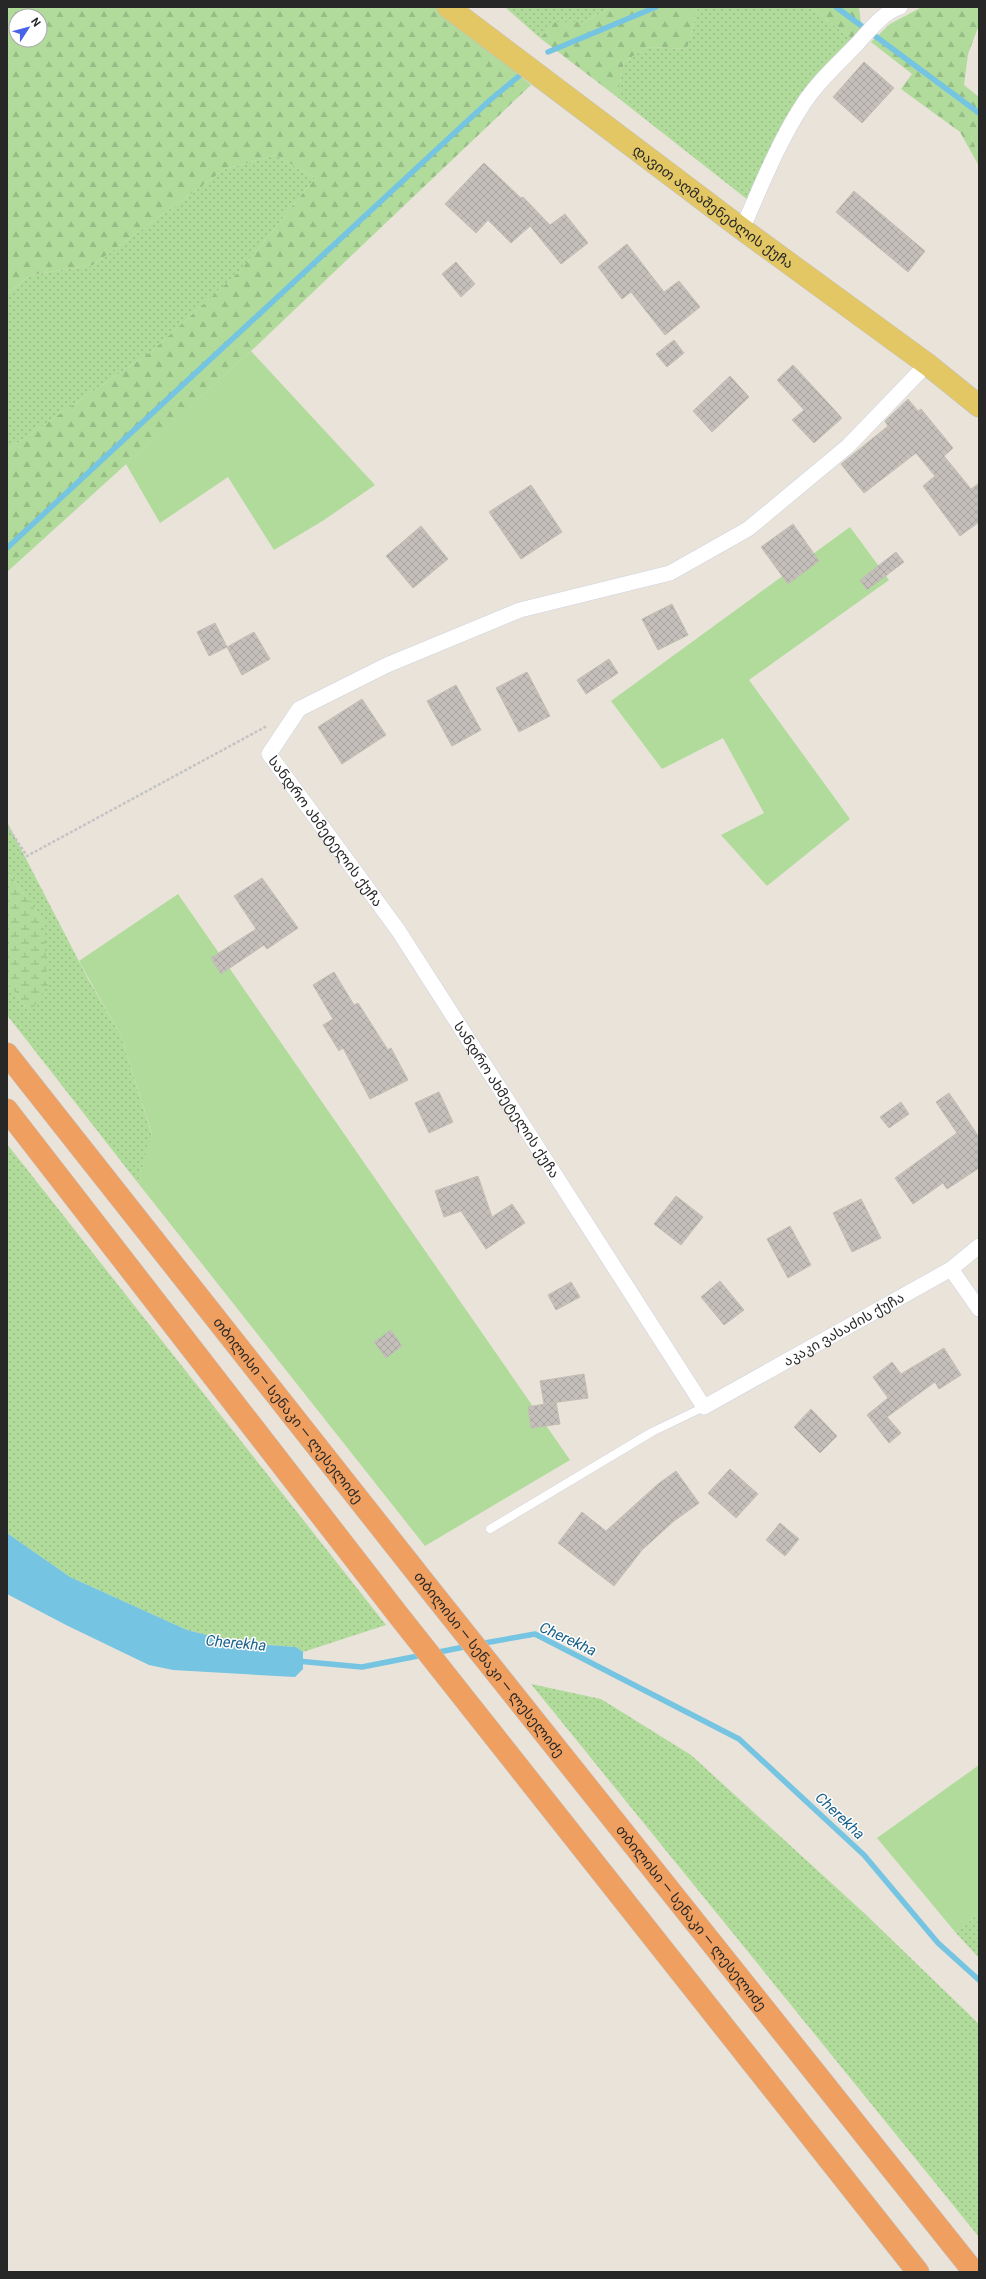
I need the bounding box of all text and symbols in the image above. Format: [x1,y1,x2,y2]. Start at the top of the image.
north arrow [8,8,48,48]
text: N [28,15,43,30]
street label: დავით აღმაშენებლის ქუჩა [629,142,797,272]
street label: სანდრო ახმეტელის ქუჩა [265,753,386,910]
street label: სანდრო ახმეტელის ქუჩა [451,1018,563,1181]
street label: აკაკი ვასაძის ქუჩა [780,1289,907,1369]
street label: თბილისი — სენაკი — ლესელიძე [210,1314,367,1507]
street label: თბილისი — სენაკი — ლესელიძე [411,1568,568,1761]
water label: Cherekha [537,1618,600,1660]
water label: Cherekha [205,1631,267,1655]
water label: Cherekha [812,1789,869,1843]
street label: თბილისი — სენაკი — ლესელიძე [613,1822,770,2014]

